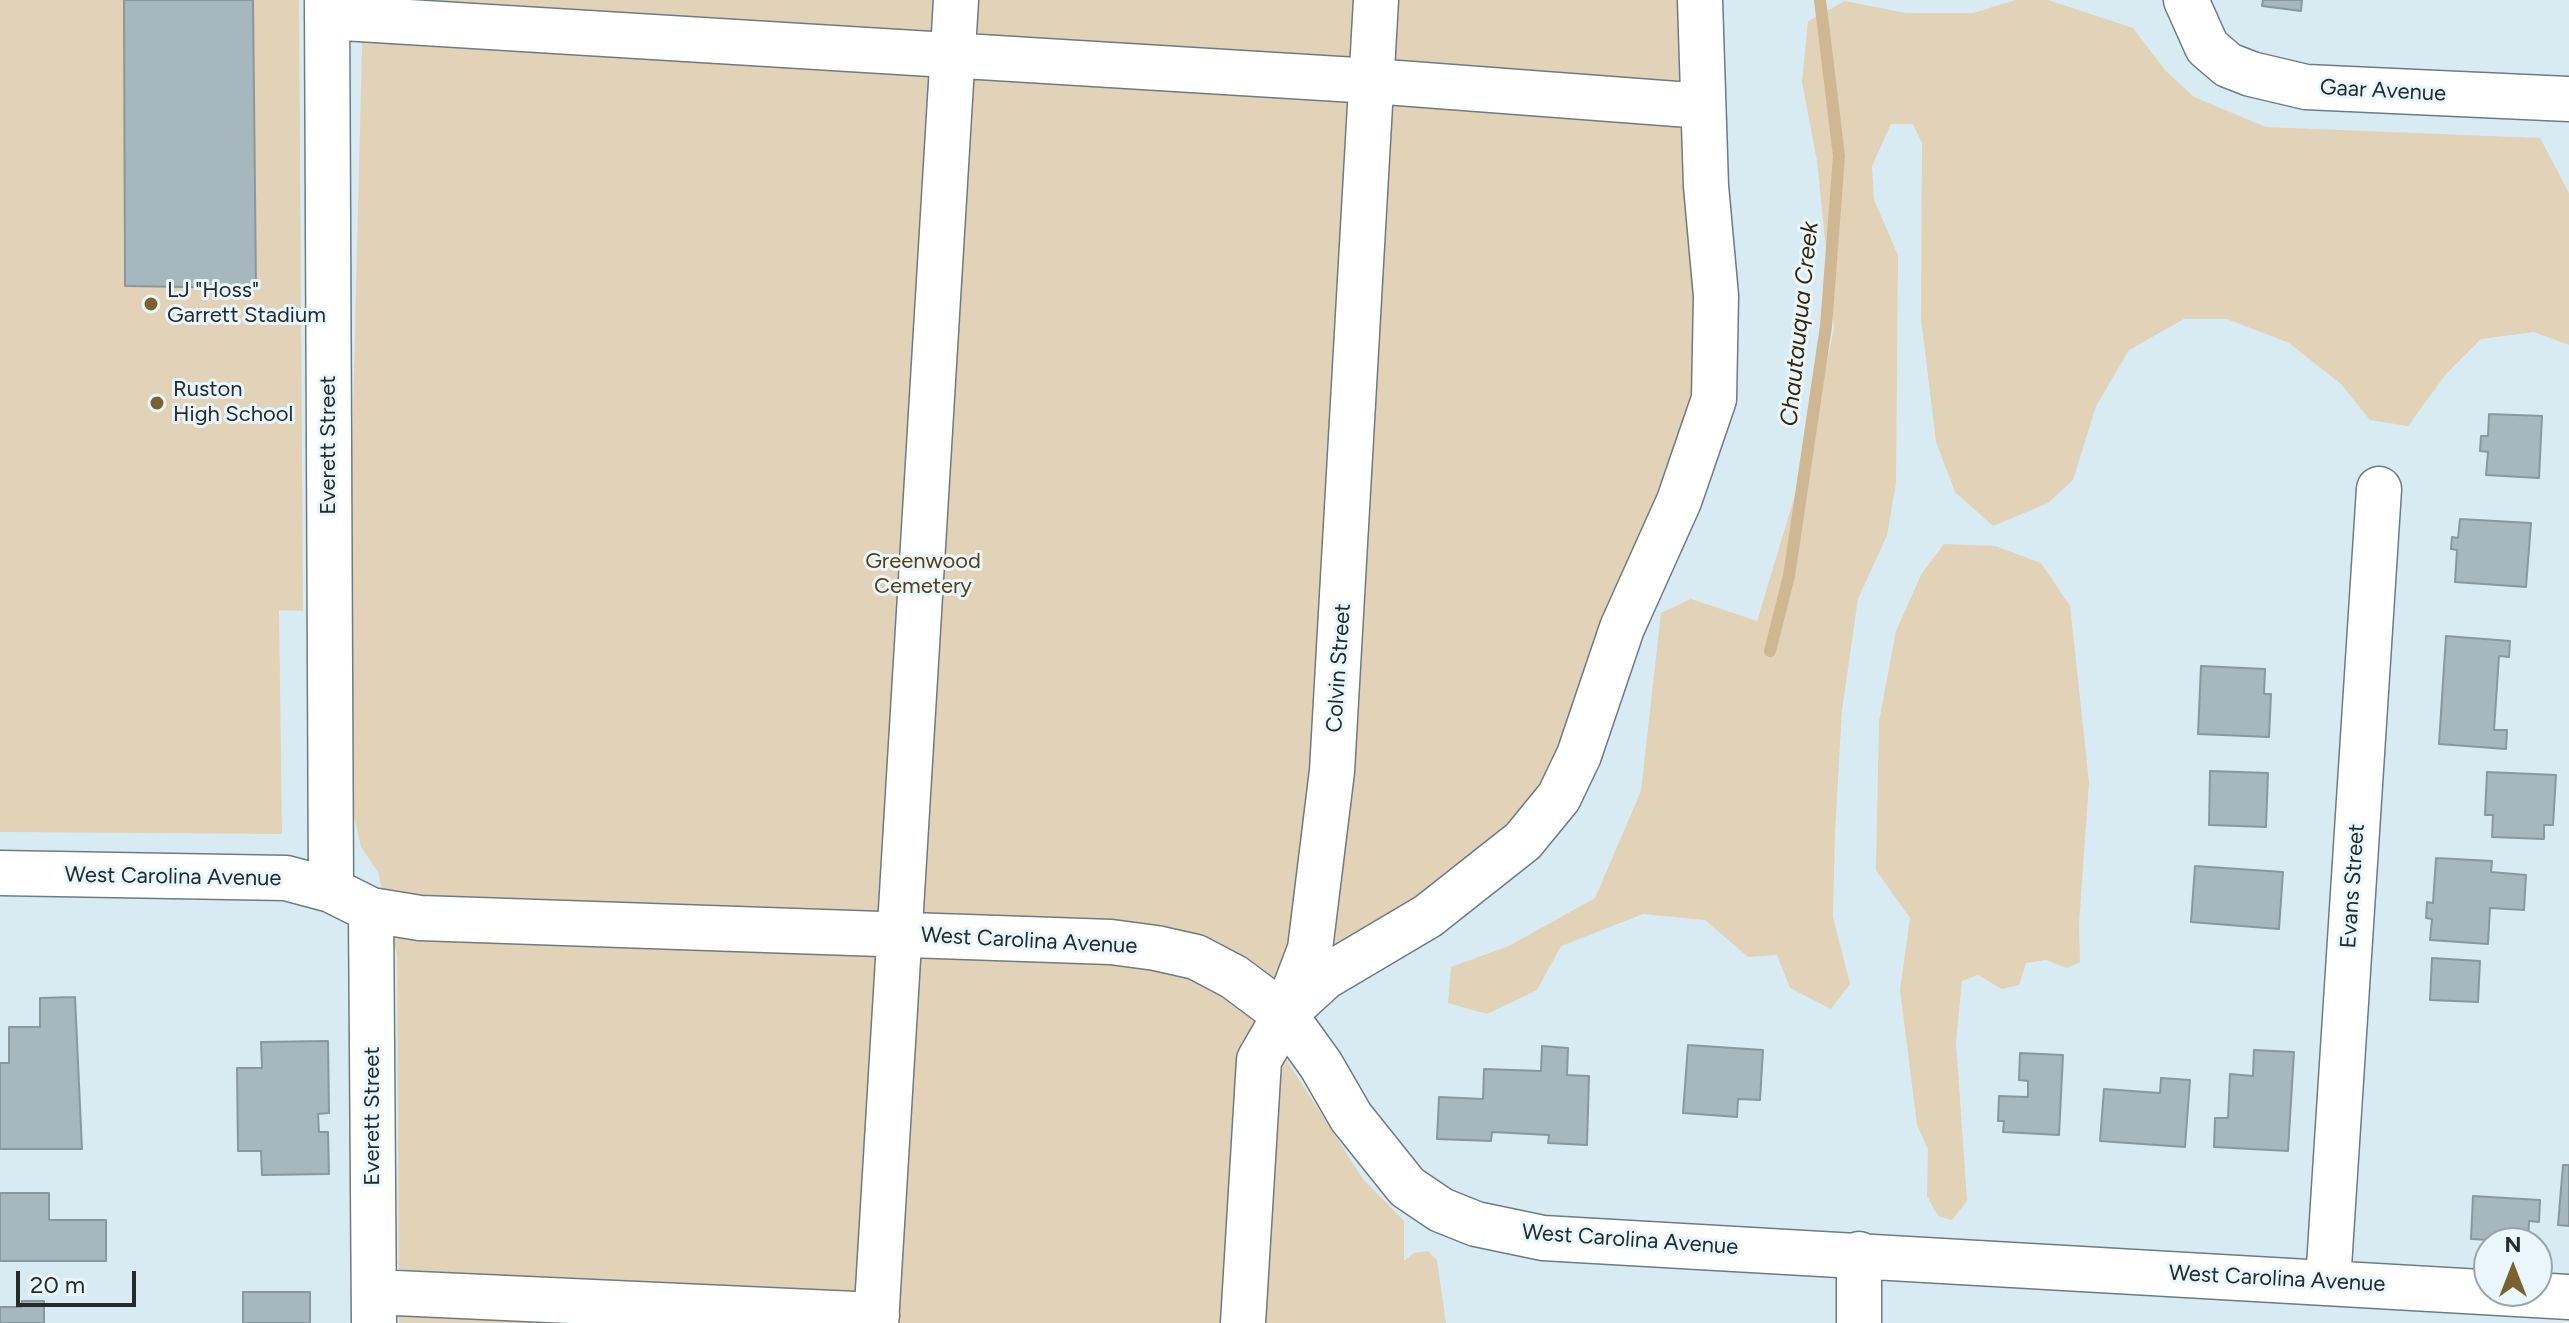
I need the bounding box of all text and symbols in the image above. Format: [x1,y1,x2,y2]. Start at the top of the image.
street label: Gaar Avenue [2319,75,2447,107]
water label: Chautauqua Creek [1775,220,1825,428]
place label: LJ "Hoss" Garrett Stadium [167,278,326,330]
marker: LJ "Hoss" Garrett Stadium [142,295,160,313]
street label: Everett Street [316,375,342,515]
place label: Ruston High School [173,377,293,428]
marker: Ruston High School [148,394,166,412]
park label: Greenwood Cemetery [865,549,981,600]
street label: Colvin Street [1321,603,1357,733]
street label: Evans Street [2335,823,2371,949]
street label: West Carolina Avenue [64,862,282,892]
street label: West Carolina Avenue [920,922,1138,960]
street label: Everett Street [360,1046,386,1186]
street label: West Carolina Avenue [1521,1219,1739,1261]
north arrow [2473,1227,2553,1307]
text: N [2504,1231,2522,1258]
scale bar [20,1255,140,1305]
street label: West Carolina Avenue [2168,1260,2386,1298]
text: 20 m [30,1270,85,1299]

